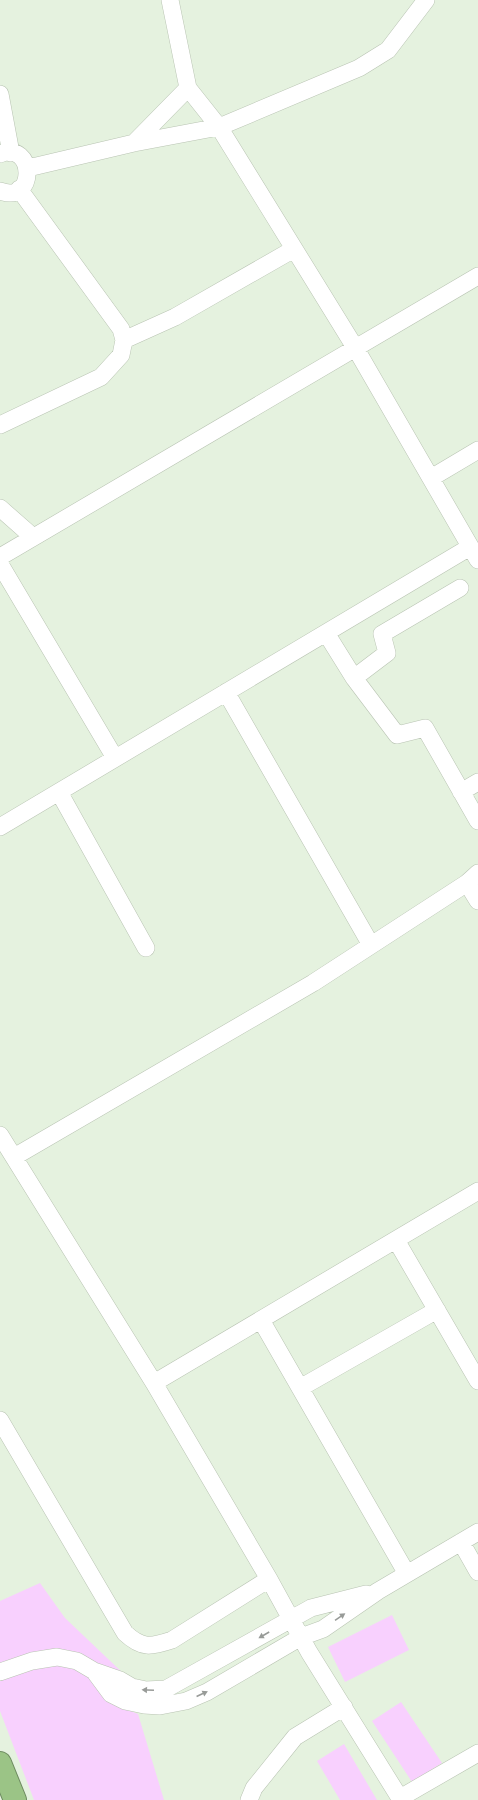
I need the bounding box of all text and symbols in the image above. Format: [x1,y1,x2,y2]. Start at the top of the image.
one-way arrow [334,1613,345,1621]
one-way arrow [258,1631,270,1638]
one-way arrow [142,1686,154,1693]
one-way arrow [196,1691,208,1697]

